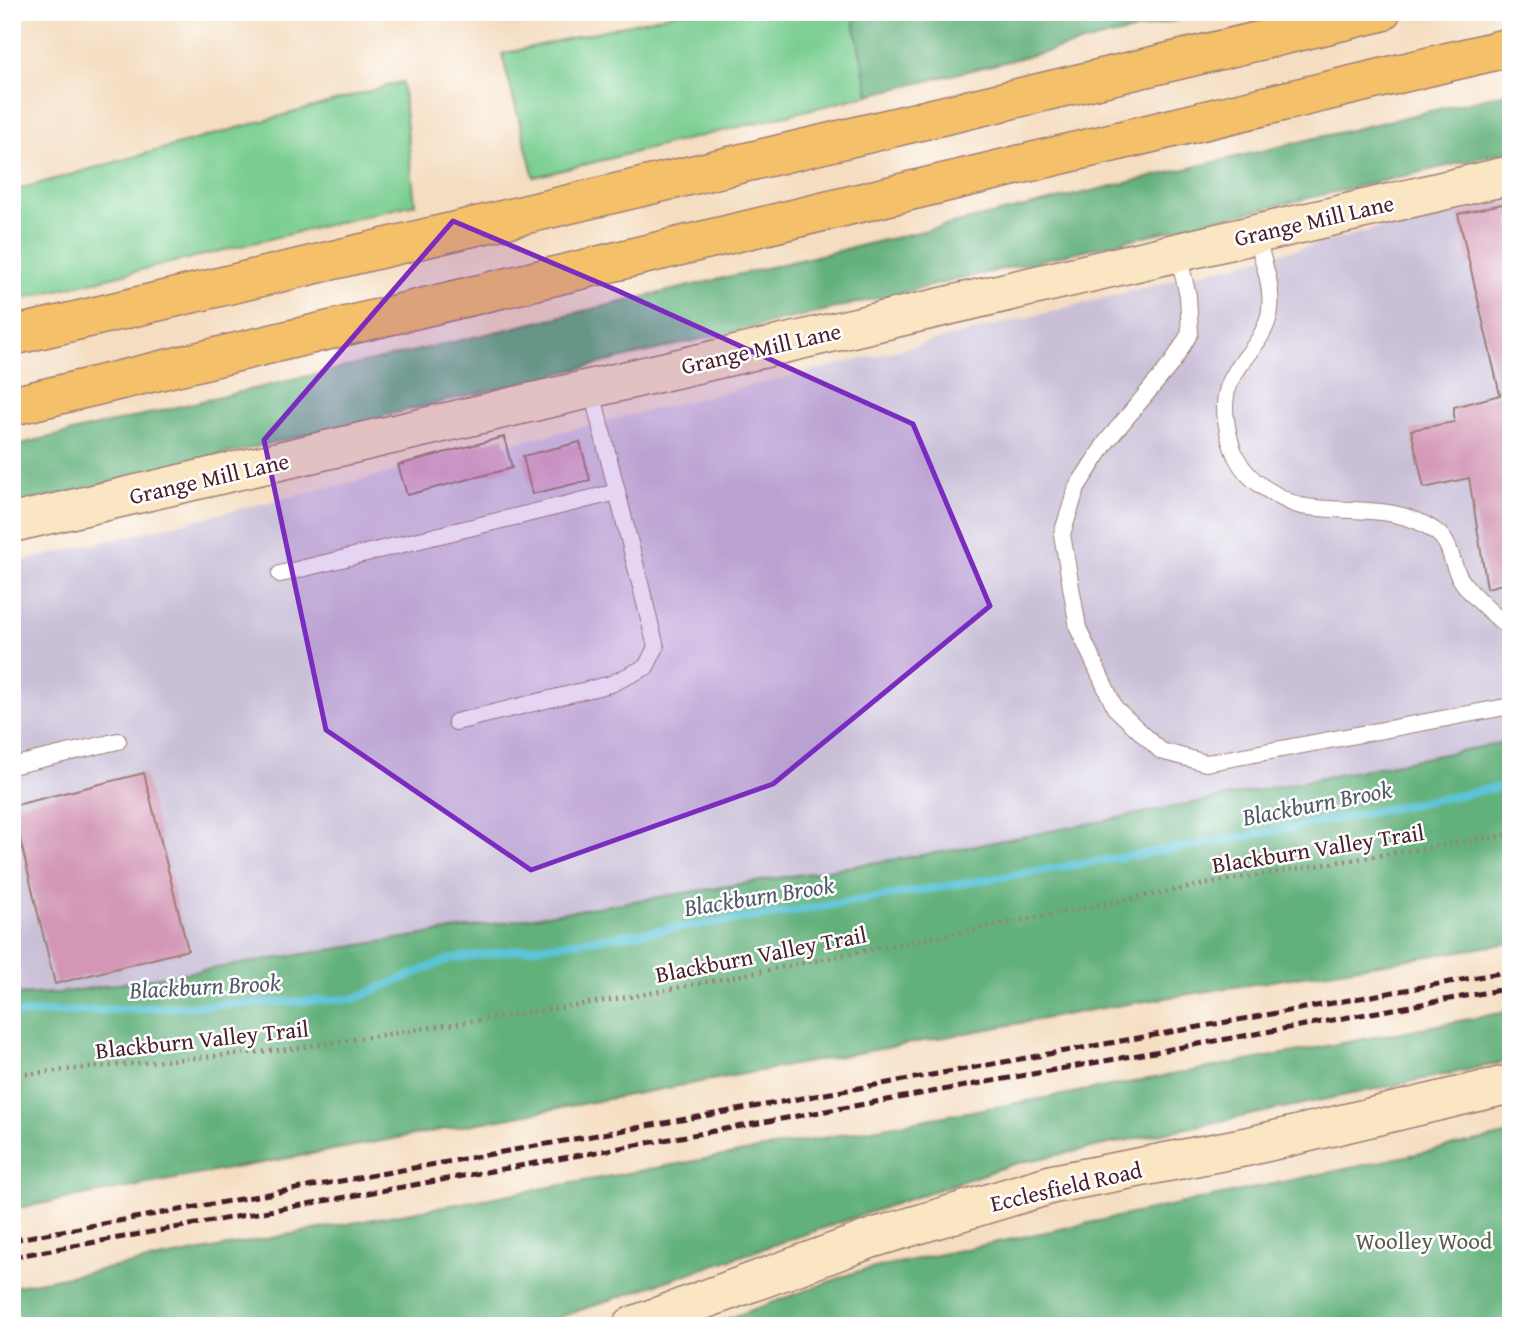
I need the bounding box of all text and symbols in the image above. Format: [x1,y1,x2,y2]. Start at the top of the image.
street label: Grange Mill Lane [1231,186,1397,254]
street label: Grange Mill Lane [678,314,844,382]
street label: Grange Mill Lane [126,444,292,512]
water label: Blackburn Brook [1238,771,1395,835]
street label: Blackburn Valley Trail [1210,815,1426,881]
water label: Blackburn Brook [681,867,837,925]
street label: Blackburn Valley Trail [653,917,869,991]
water label: Blackburn Brook [127,965,282,1007]
street label: Blackburn Valley Trail [94,1011,310,1067]
street label: Ecclesfield Road [987,1152,1146,1219]
park label: Woolley Wood [1356,1224,1493,1257]

